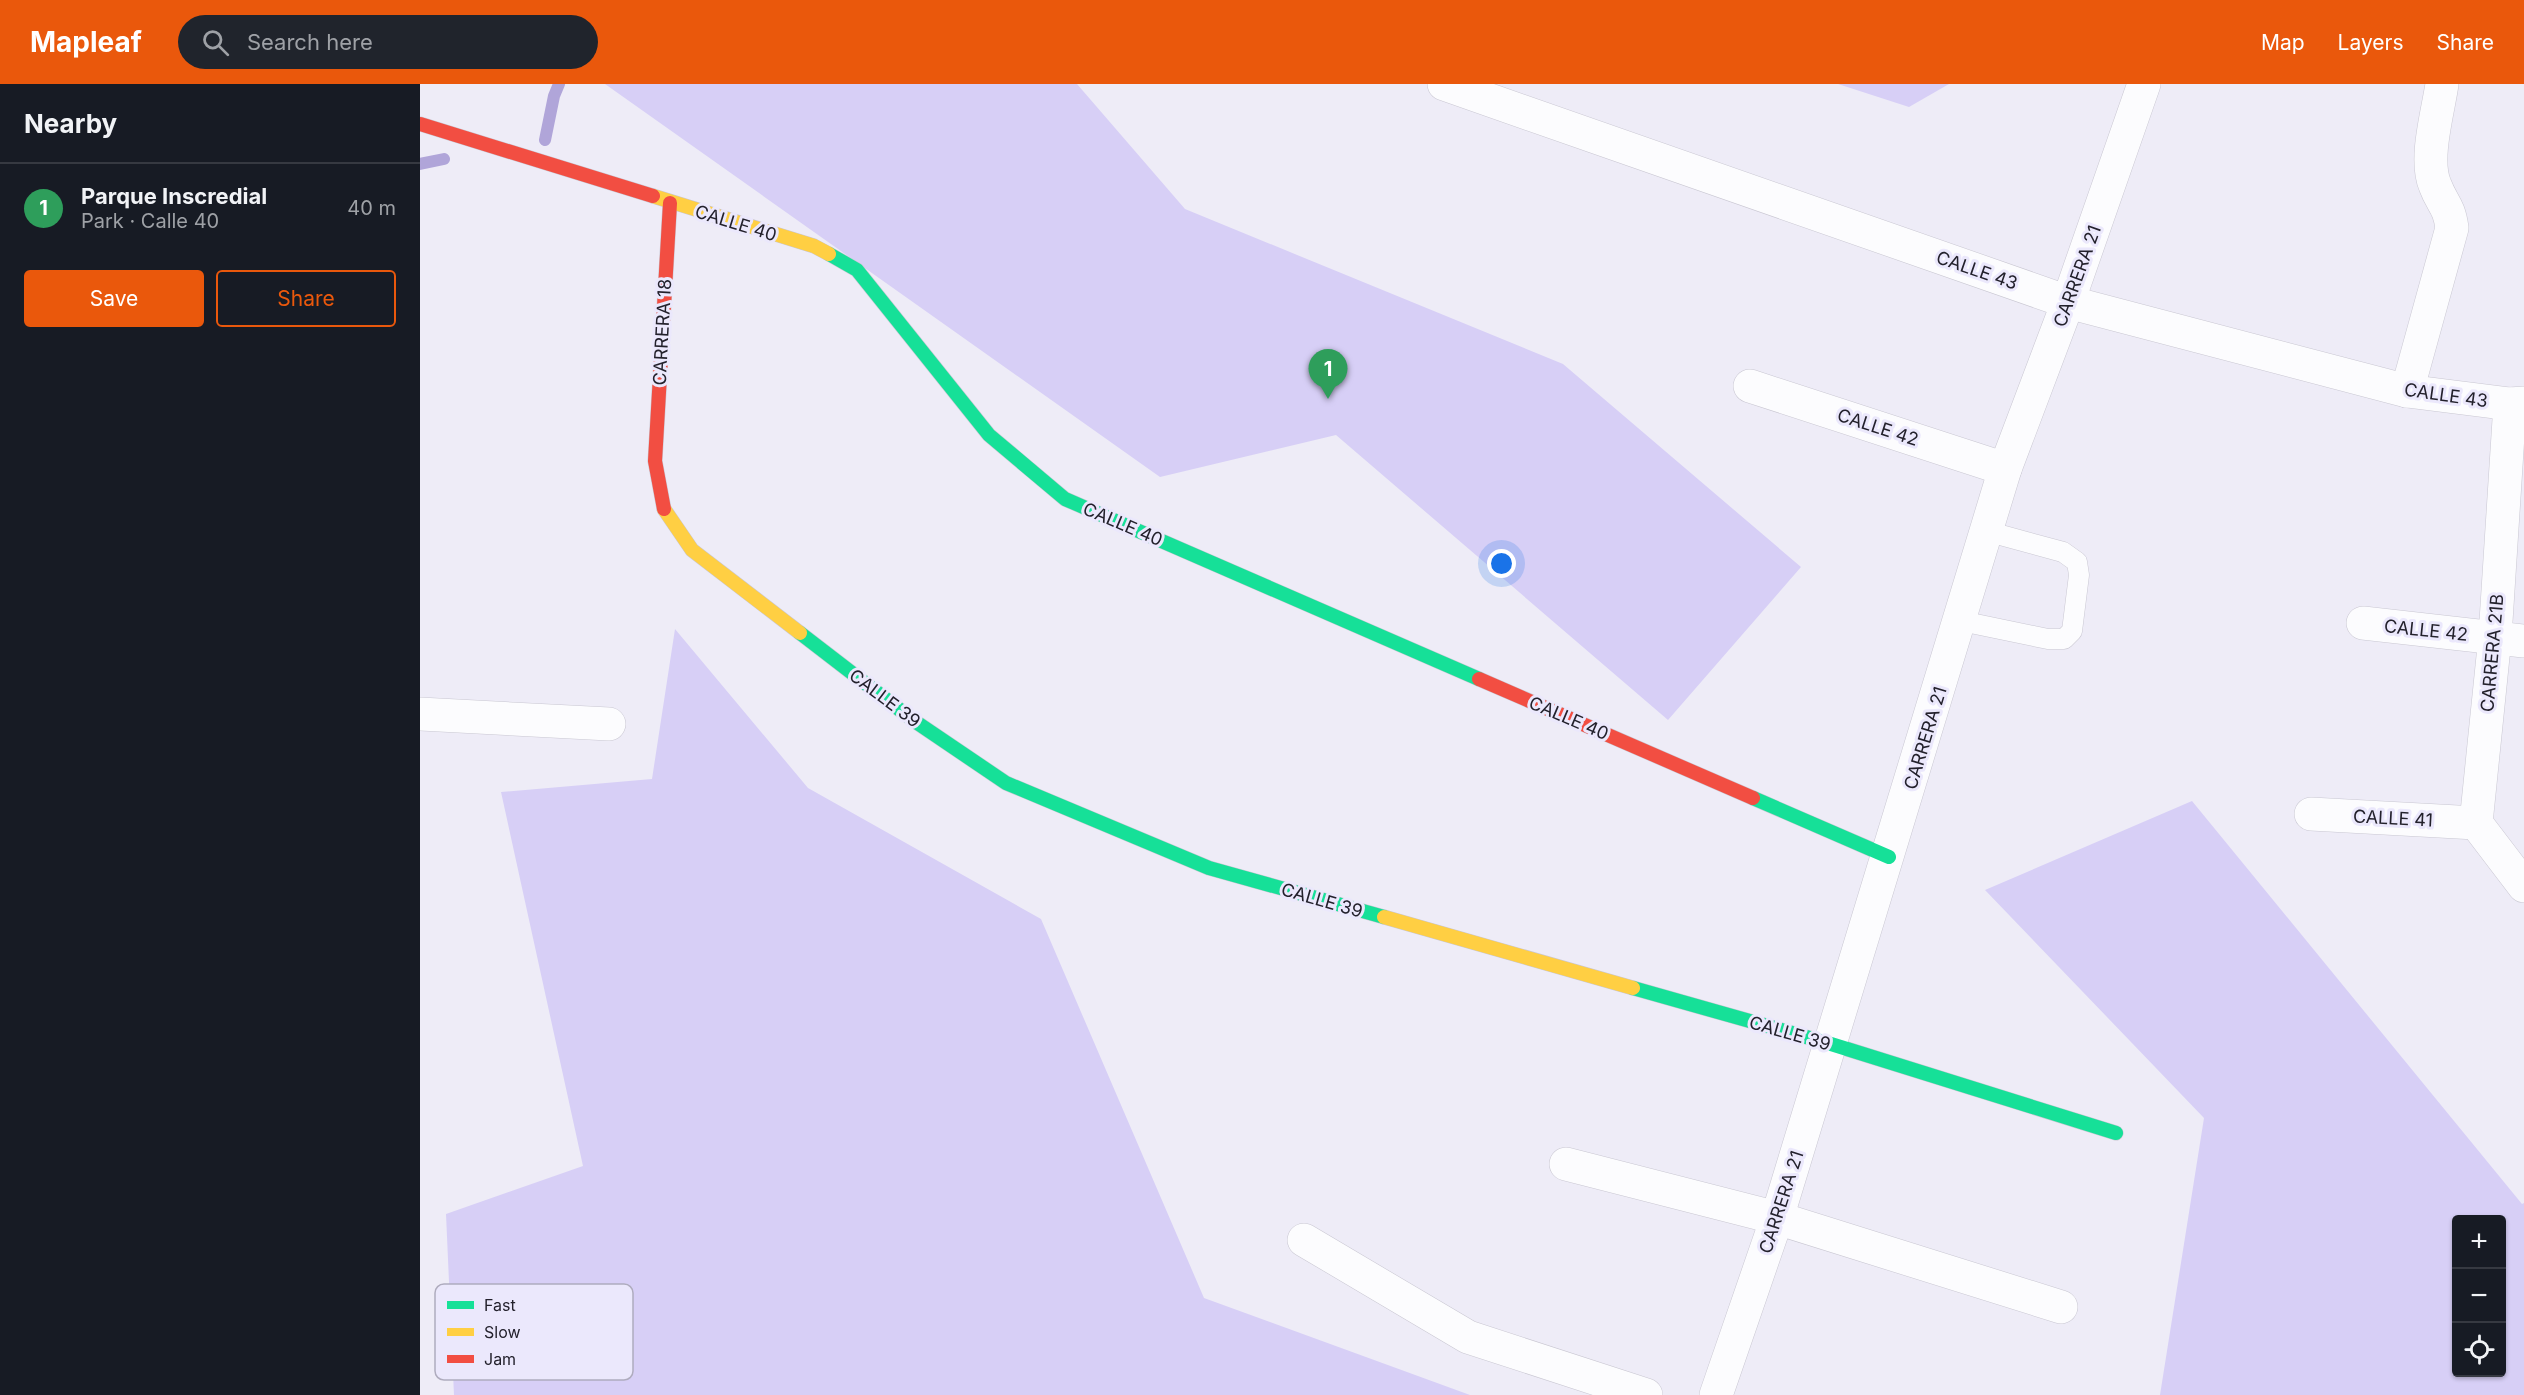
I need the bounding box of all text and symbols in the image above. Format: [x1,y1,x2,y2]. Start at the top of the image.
search box [178,15,598,69]
text: Mapleaf [30,25,142,59]
icon: search [199,26,232,59]
text: Search here [247,29,373,55]
text: Map [2261,30,2305,55]
text: Layers [2338,30,2404,55]
text: Share [2437,30,2494,55]
text: Nearby [24,108,117,139]
text: Parque Inscredial [81,183,267,209]
text: 1 [39,196,48,220]
text: 40 m [347,196,396,220]
street label: CALLE 40 [693,201,779,245]
text: Park · Calle 40 [81,209,219,233]
street label: CARRERA 21 [2049,222,2105,330]
street label: CALLE 43 [1934,246,2020,294]
button: Save [24,270,204,327]
button: Share [216,270,396,327]
street label: CARRERA 18 [649,278,675,386]
pin: 1 [1308,350,1348,399]
street label: CALLE 43 [2403,379,2489,411]
street label: CALLE 42 [1835,404,1921,450]
street label: CALLE 40 [1080,498,1166,550]
your location [1487,549,1516,578]
street label: CARRERA 21B [2476,593,2508,713]
street label: CALLE 42 [2383,615,2469,645]
street label: CALLE 39 [845,664,925,732]
street label: CARRERA 21 [1899,684,1951,792]
street label: CALLE 40 [1526,692,1612,744]
street label: CALLE 41 [2352,805,2434,831]
street label: CALLE 39 [1279,878,1365,922]
street label: CALLE 39 [1747,1011,1833,1055]
street label: CARRERA 21 [1755,1148,1807,1256]
map controls [2452,1215,2506,1377]
button: + [2452,1215,2506,1269]
button: − [2452,1269,2506,1323]
legend [435,1284,633,1380]
text: Fast [484,1295,516,1315]
text: Slow [484,1322,521,1342]
button: locate [2452,1323,2506,1377]
text: Jam [484,1349,516,1369]

